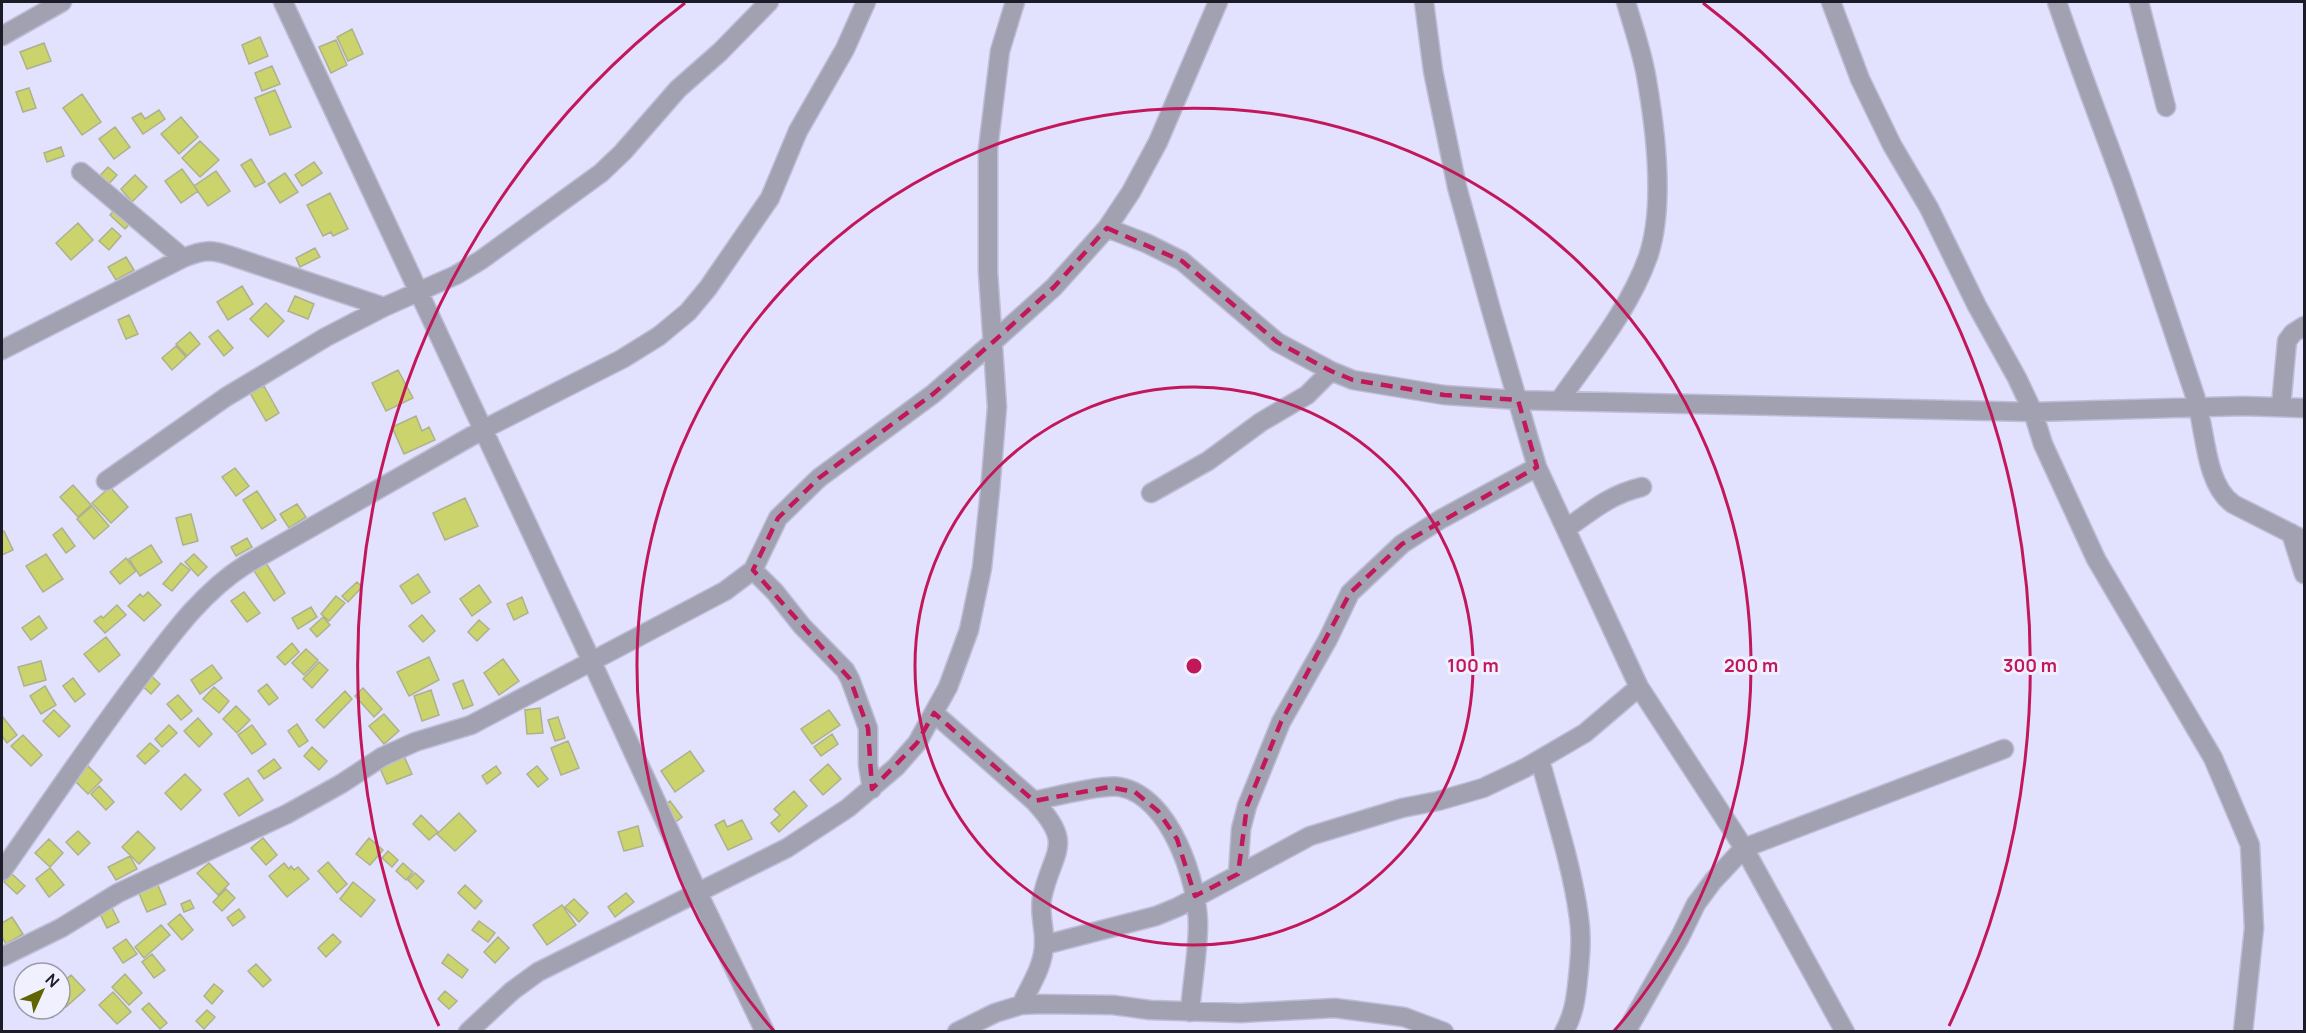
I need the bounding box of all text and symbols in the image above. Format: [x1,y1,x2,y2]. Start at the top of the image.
text: 100 m [1447,653,1499,677]
text: 200 m [1724,653,1778,677]
text: 300 m [2003,653,2057,677]
centre of rings [1184,656,1204,676]
north arrow [12,961,72,1021]
text: N [41,969,64,992]

